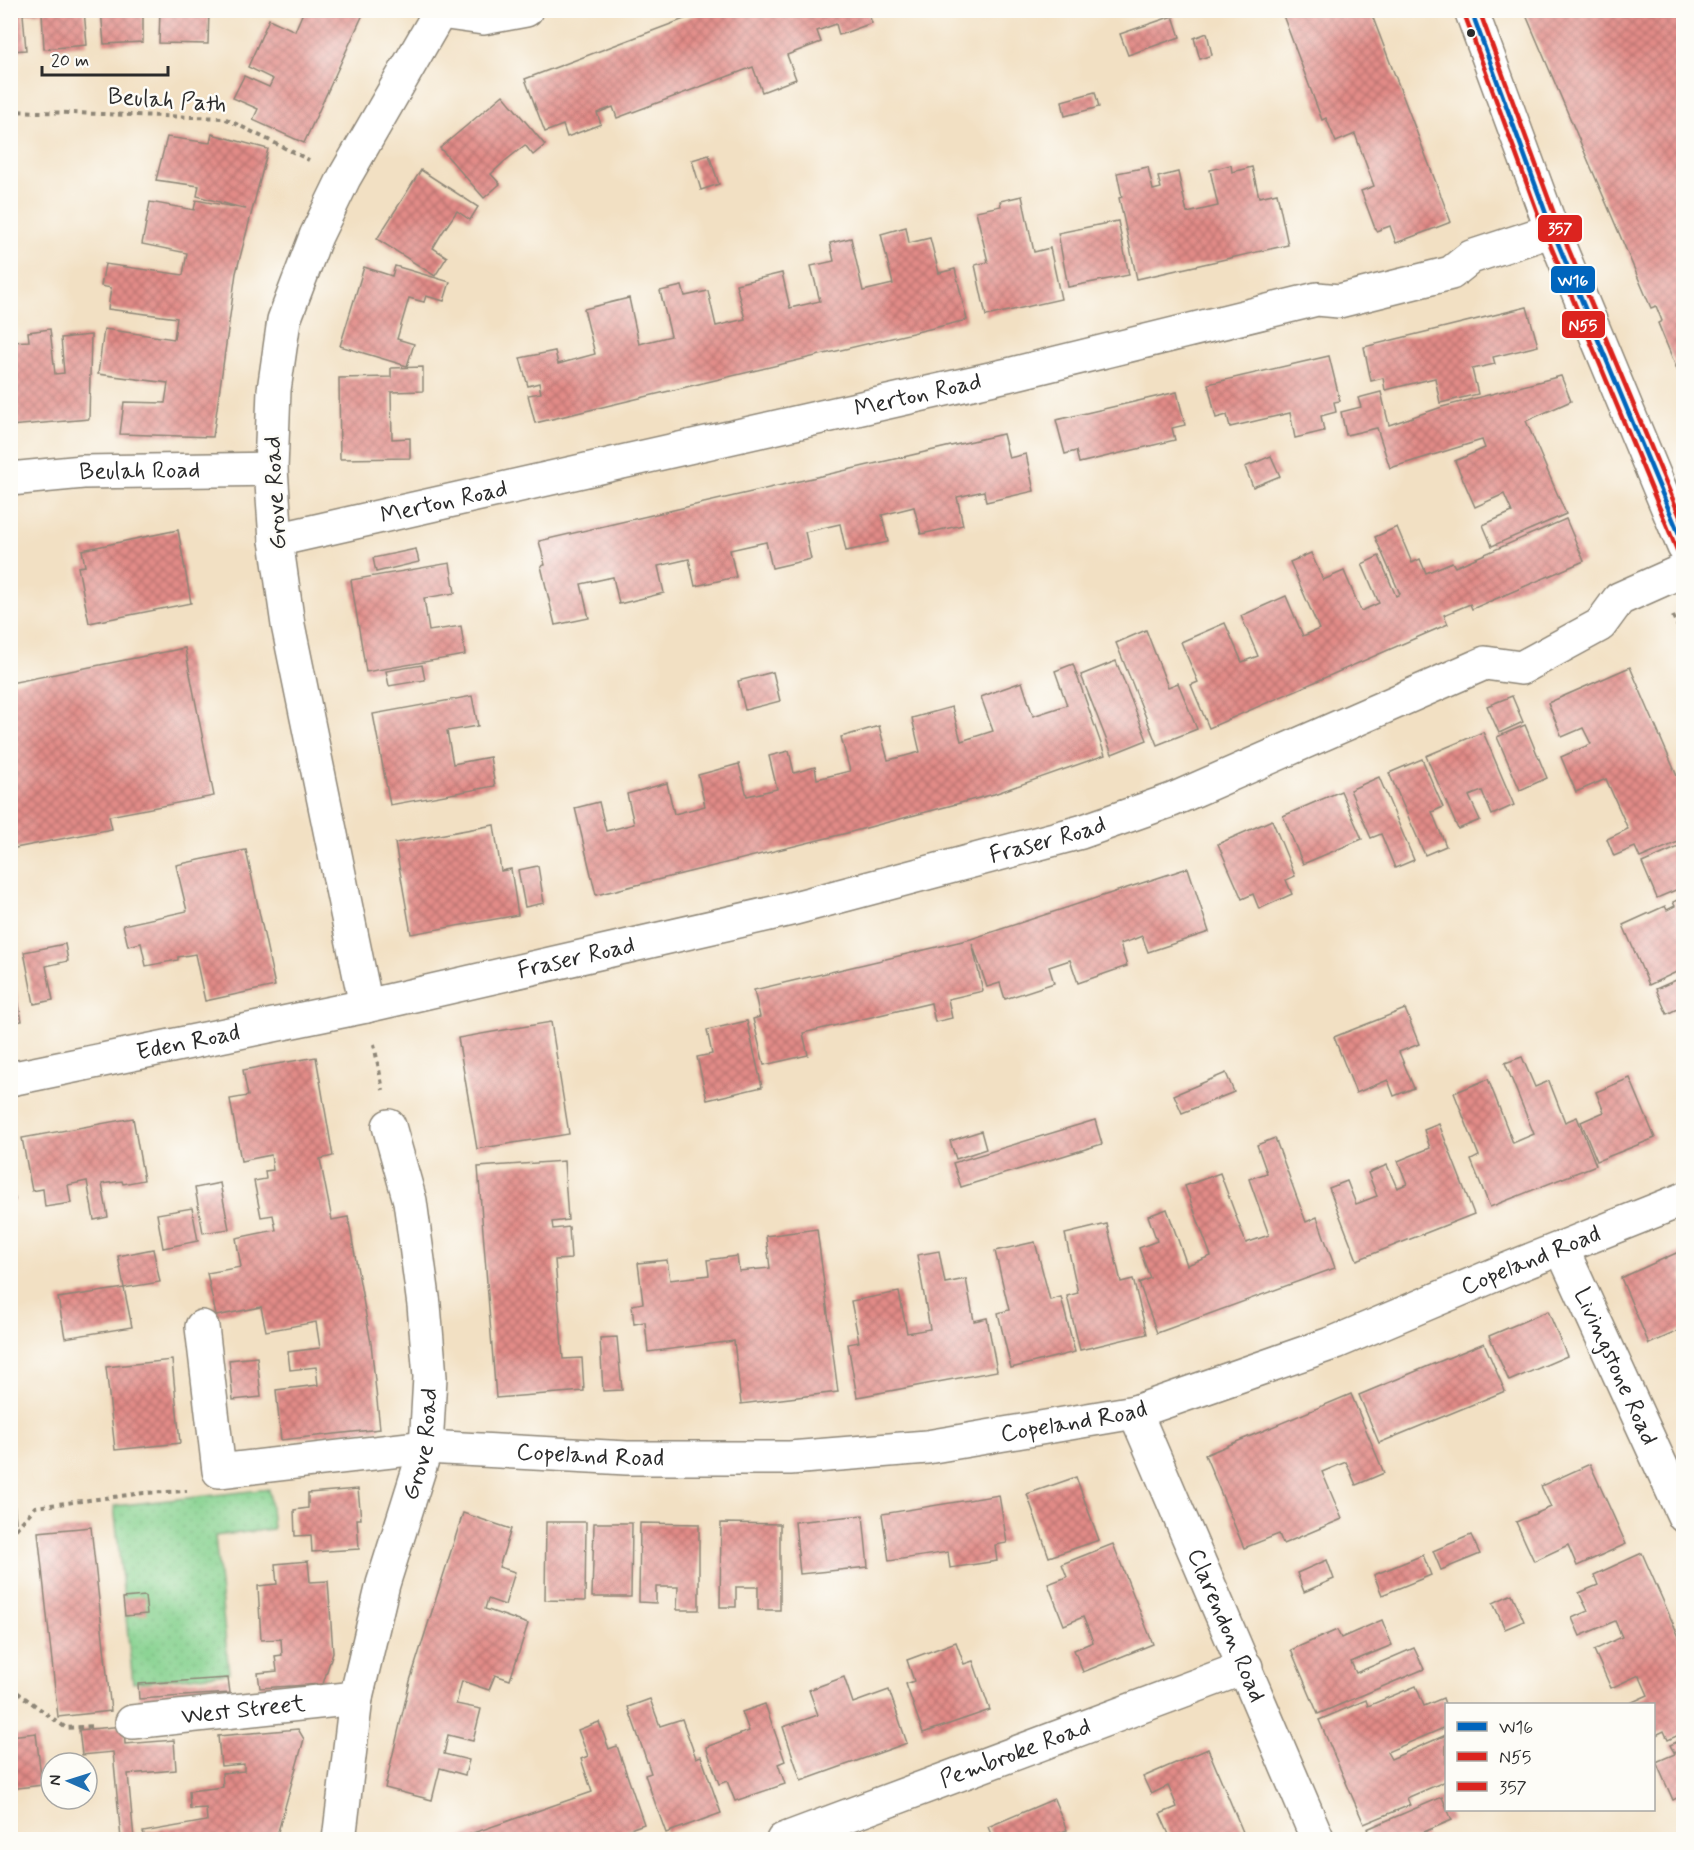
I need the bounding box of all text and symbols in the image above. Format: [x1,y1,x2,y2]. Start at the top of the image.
unlabelled marker [1465,27,1477,39]
scale bar [42,39,168,77]
text: 20 m [51,49,89,73]
street label: Beulah Path [107,81,227,121]
line badge: 357 [1537,214,1583,243]
text: 357 [1548,219,1572,240]
line badge: W16 [1550,265,1596,294]
text: W16 [1557,271,1588,292]
line badge: N55 [1561,310,1606,339]
text: N55 [1569,316,1598,337]
street label: Merton Road [851,366,984,425]
street label: Grove Road [258,435,294,551]
street label: Beulah Road [79,455,200,488]
street label: Merton Road [377,473,510,532]
street label: Fraser Road [986,809,1110,871]
street label: Fraser Road [514,930,638,986]
street label: Eden Road [134,1017,243,1068]
street label: Copeland Road [1456,1218,1605,1303]
street label: Livingstone Road [1566,1283,1665,1450]
street label: Grove Road [395,1387,445,1504]
street label: Copeland Road [998,1393,1151,1450]
street label: Copeland Road [516,1436,664,1474]
street label: Clarendon Road [1180,1544,1273,1707]
street label: West Street [180,1688,307,1732]
legend [1445,1703,1655,1811]
street label: Pembroke Road [935,1711,1095,1796]
text: W16 [1499,1716,1533,1740]
text: N55 [1499,1746,1531,1770]
north arrow [39,1751,99,1811]
text: N [45,1774,66,1786]
text: 357 [1499,1776,1527,1800]

